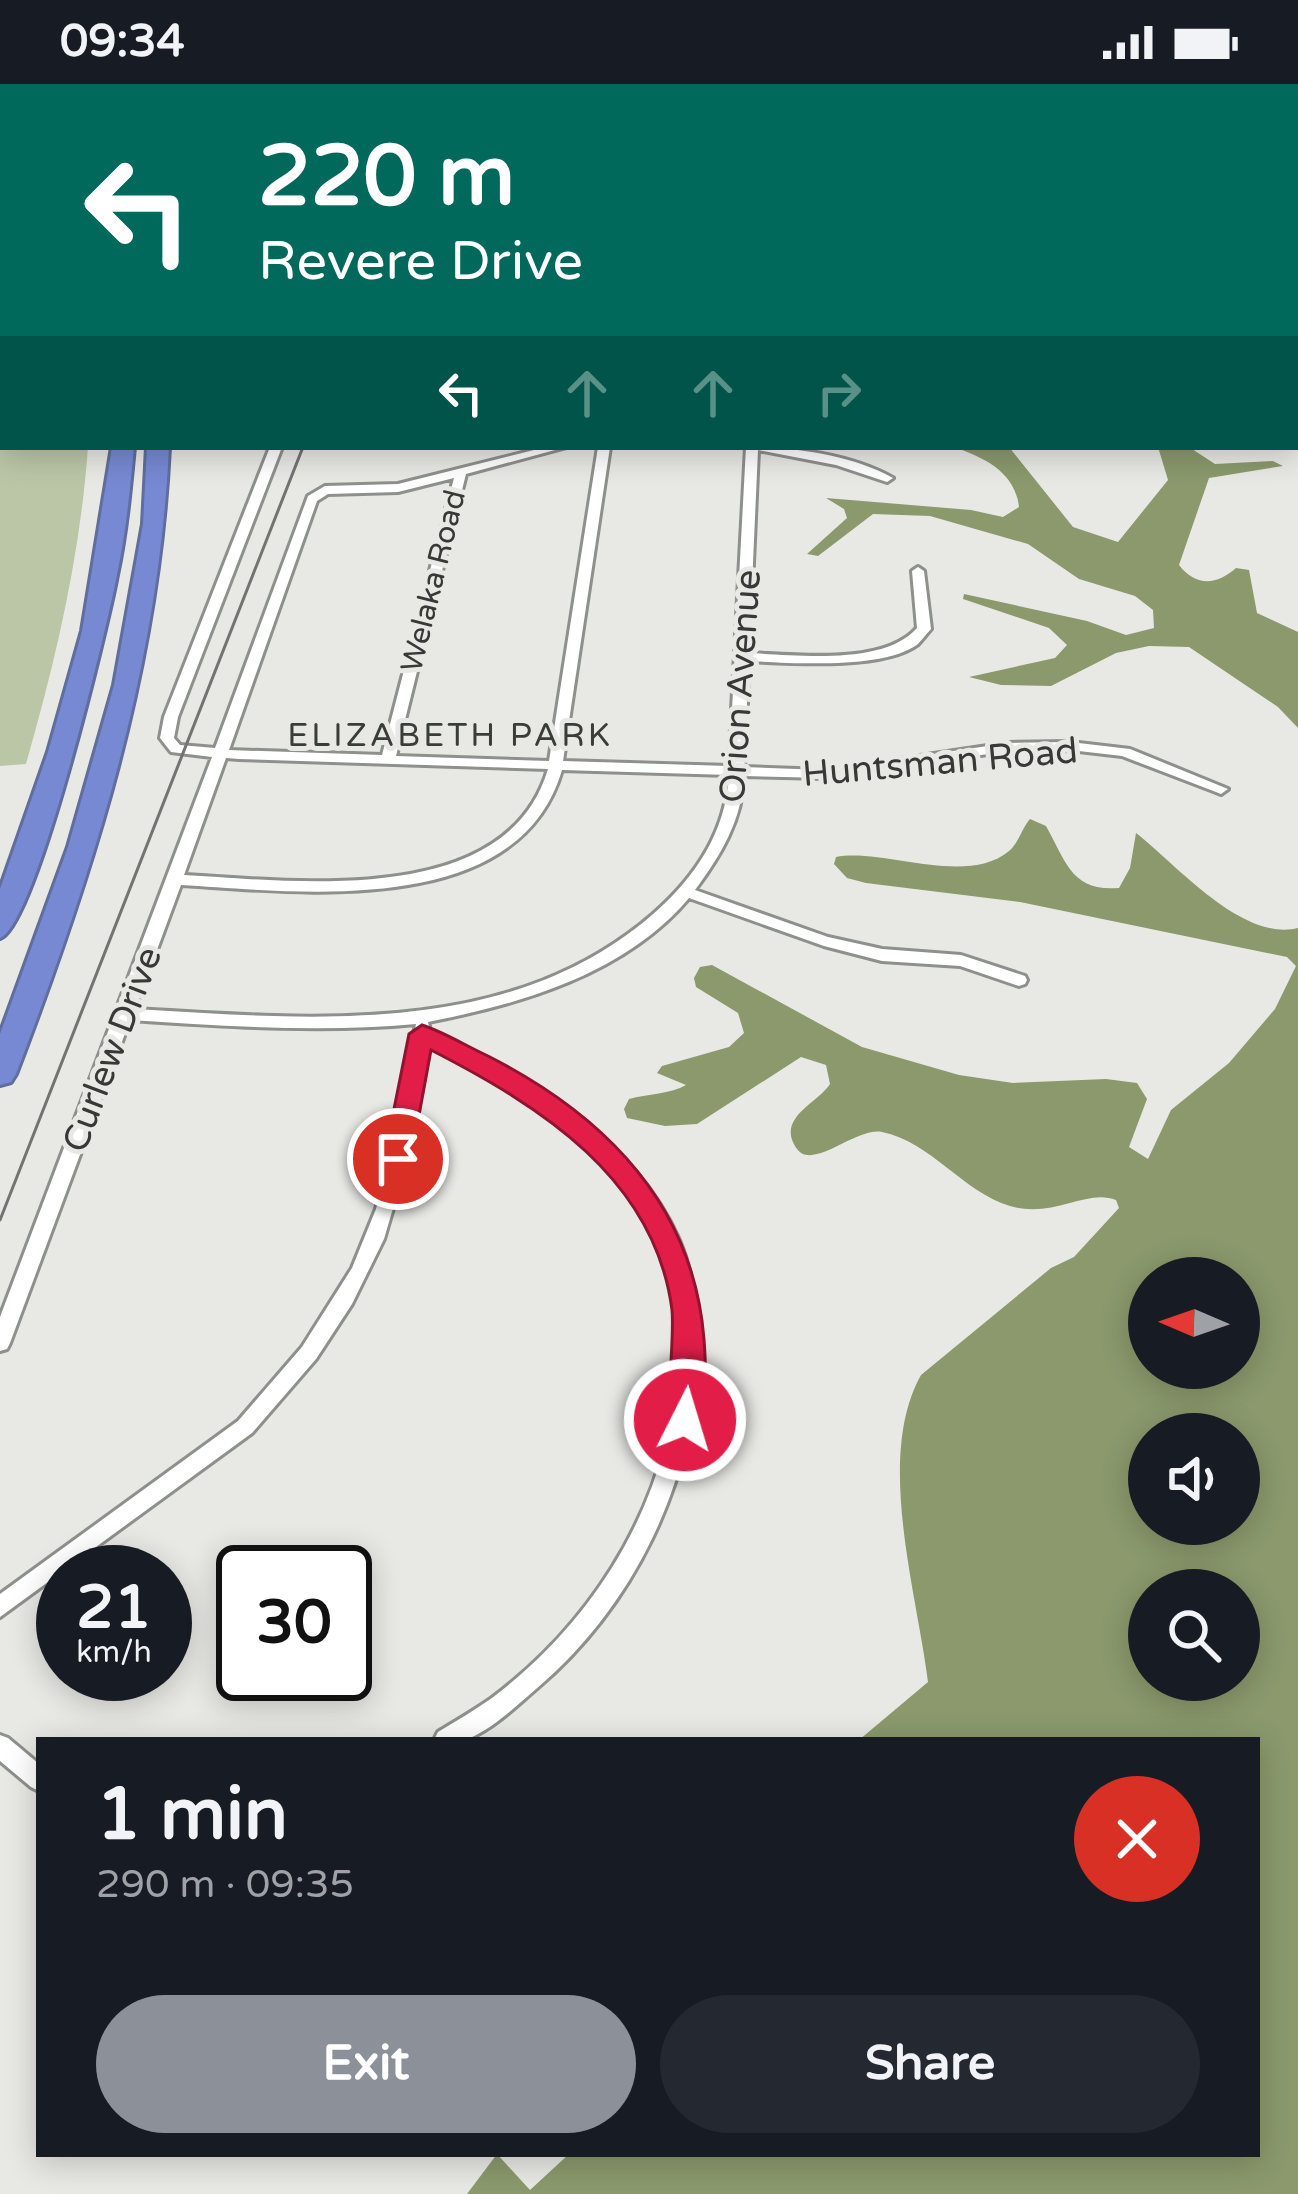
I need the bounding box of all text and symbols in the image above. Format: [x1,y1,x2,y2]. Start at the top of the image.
text: 09:34 [60,15,185,69]
text: 220 m [258,127,515,228]
icon: left [60,132,216,288]
text: Revere Drive [258,229,583,294]
icon: left [428,360,494,426]
icon: ahead [554,360,620,426]
icon: ahead [680,360,746,426]
icon: right [806,360,872,426]
street label: Welaka Road [393,486,474,676]
street label: Orion Avenue [711,568,770,804]
district label: ELIZABETH PARK [287,716,613,755]
street label: Huntsman Road [801,729,1080,796]
street label: Curlew Drive [54,941,171,1158]
pin [347,1108,449,1210]
icon: arrive [365,1126,431,1192]
north arrow [1128,1257,1260,1389]
map controls [1128,1257,1260,1701]
position arrow [622,1357,748,1483]
button: sound [1128,1413,1260,1545]
speed limit sign: 30 [216,1545,372,1701]
button: search [1128,1569,1260,1701]
text: 21 [76,1572,152,1644]
text: km/h [76,1634,152,1671]
text: 1 min [96,1772,288,1859]
button: close [1074,1776,1200,1902]
text: 290 m · 09:35 [96,1861,354,1908]
button: Exit [96,1995,636,2133]
button: Share [660,1995,1200,2133]

